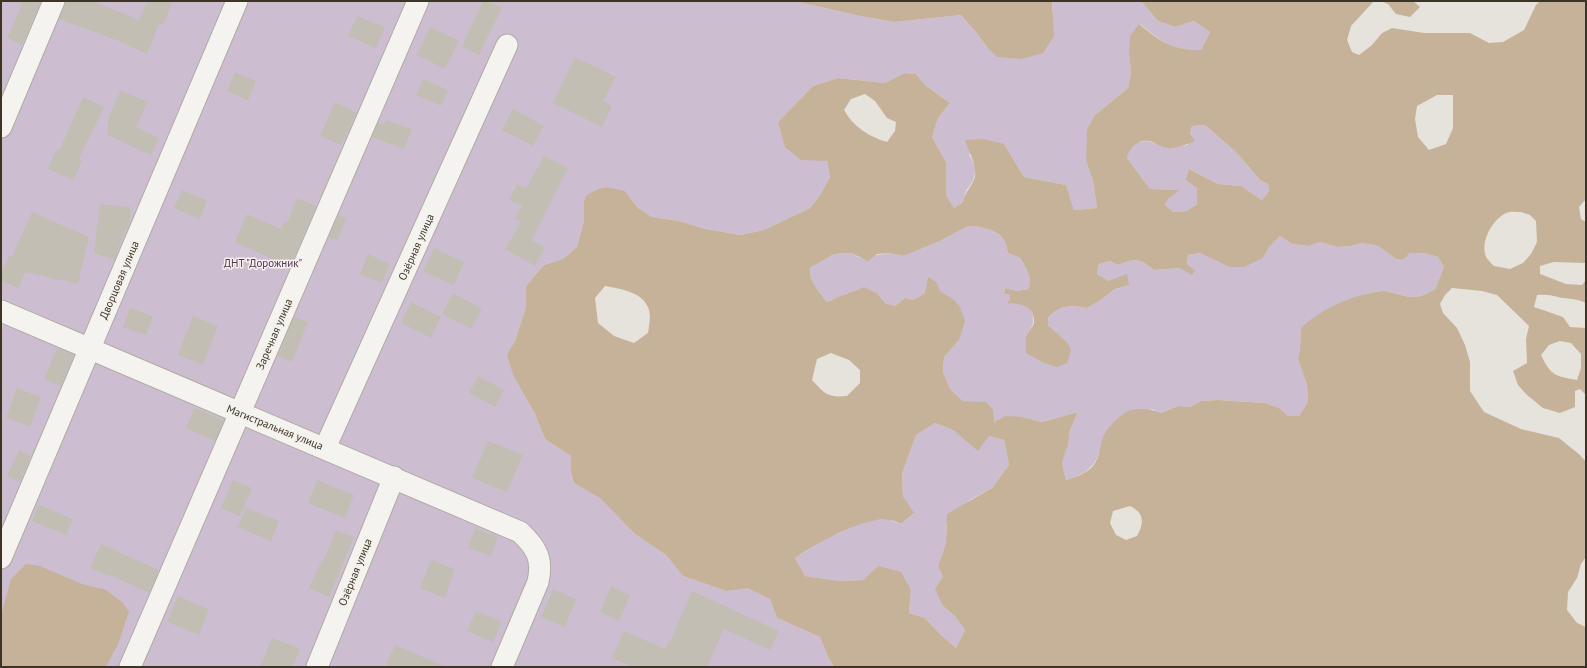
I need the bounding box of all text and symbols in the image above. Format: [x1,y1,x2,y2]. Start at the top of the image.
street label: Озёрная улица [395,212,437,282]
street label: Дворцовая улица [96,239,142,321]
park label: ДНТ "Дорожник" [224,256,303,270]
street label: Заречная улица [253,296,295,372]
street label: Магистральная улица [225,401,325,453]
street label: Озёрная улица [335,536,375,608]

